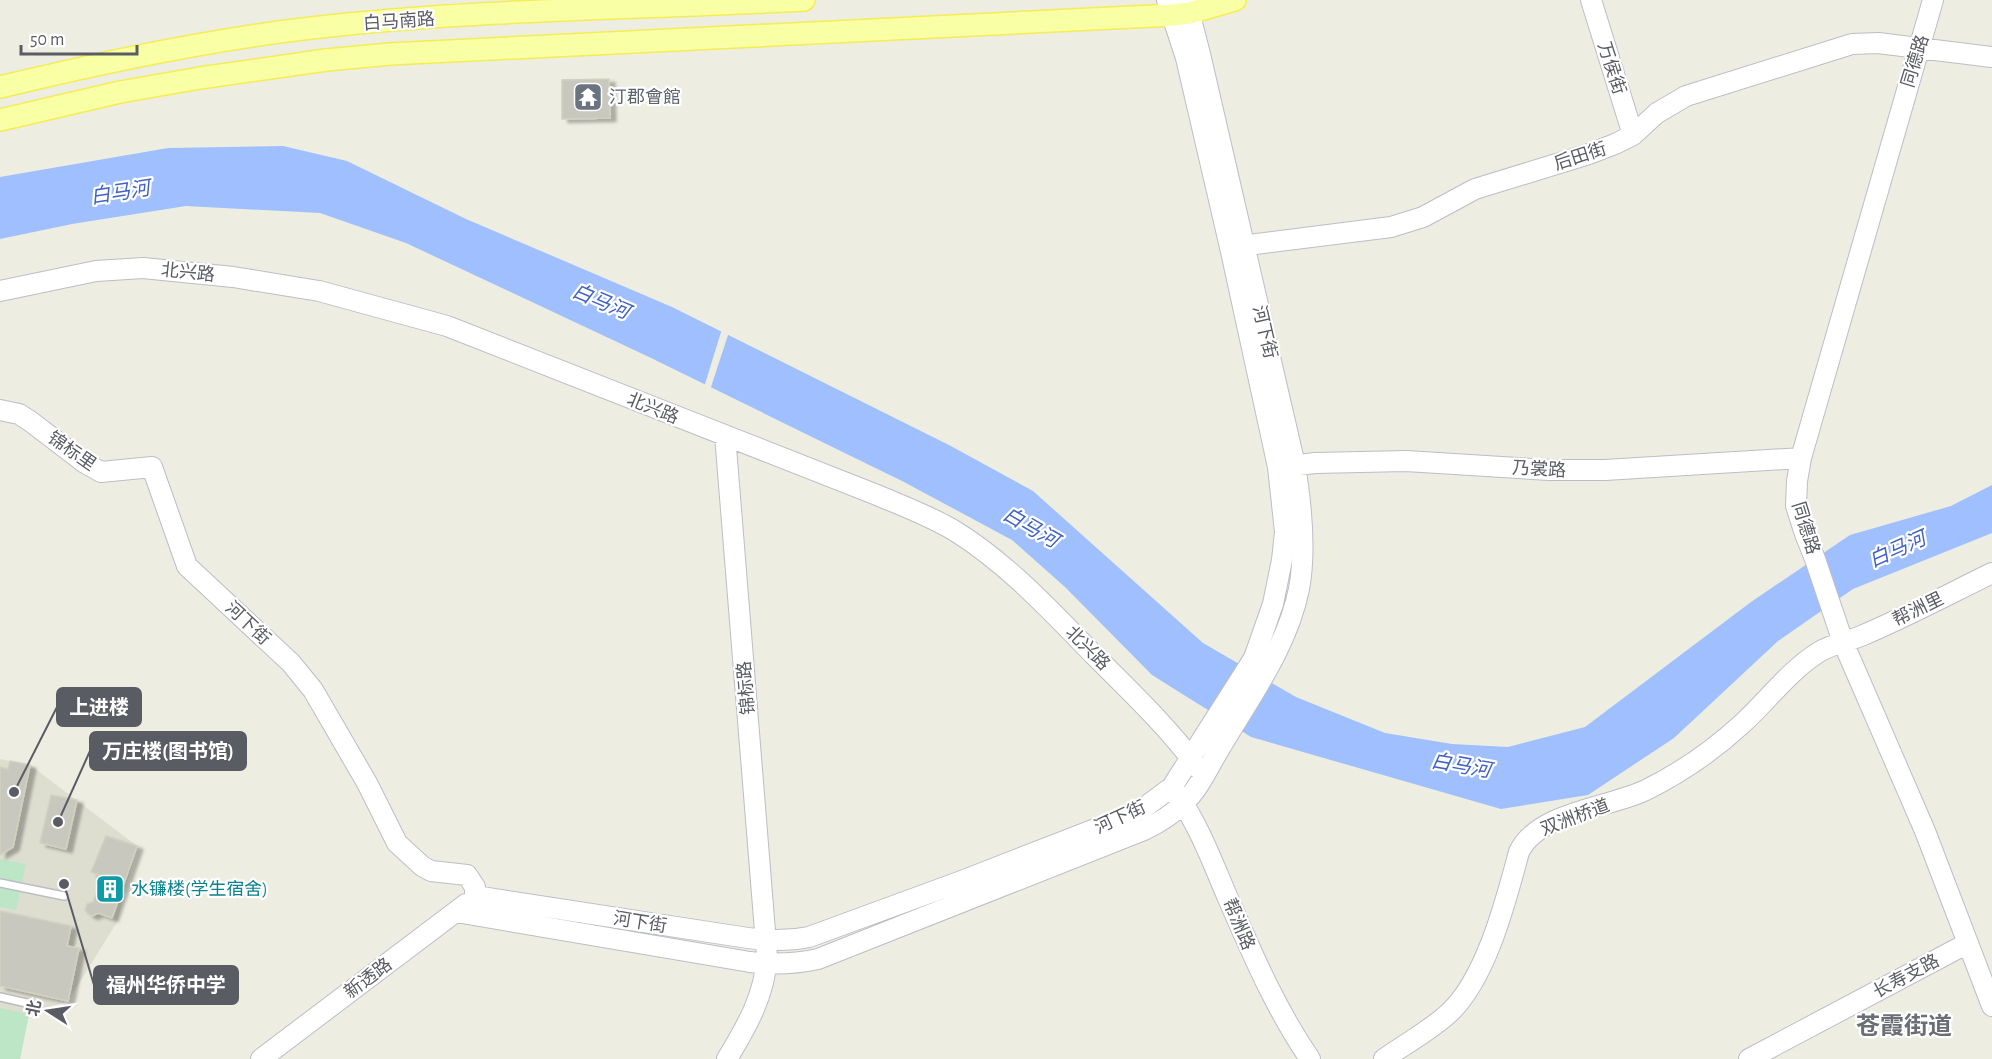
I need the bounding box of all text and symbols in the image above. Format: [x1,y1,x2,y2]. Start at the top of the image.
street label: 白马南路 [362,9,436,33]
scale bar [21,18,136,56]
text: 50 m [30,31,64,49]
street label: 同德路 [1898,32,1932,90]
street label: 万侯街 [1594,39,1630,97]
temple icon: 汀郡會館 [572,81,604,113]
place label: 汀郡會館 [609,87,681,107]
street label: 后田街 [1551,138,1609,174]
water label: 白马河 [89,177,155,208]
street label: 北兴路 [160,259,216,285]
water label: 白马河 [569,280,636,324]
street label: 河下街 [1249,303,1281,361]
street label: 北兴路 [624,389,682,427]
street label: 锦标里 [44,427,100,475]
street label: 乃裳路 [1512,458,1566,480]
street label: 同德路 [1789,499,1823,557]
water label: 白马河 [1000,503,1065,554]
water label: 白马河 [1866,526,1933,571]
street label: 帮洲里 [1889,588,1947,630]
street label: 河下街 [221,597,275,649]
street label: 北兴路 [1062,622,1114,674]
street label: 锦标路 [734,660,758,716]
callout: 上进楼 [57,688,141,726]
text: 上进楼 [69,697,129,718]
callout: 万庄楼(图书馆) [90,732,246,770]
text: 万庄楼(图书馆) [102,740,234,762]
water label: 白马河 [1430,750,1496,782]
street label: 双洲桥道 [1538,795,1612,839]
street label: 河下街 [1091,797,1149,837]
building icon: 水镰楼(学生宿舍) [94,873,126,905]
place label: 水镰楼(学生宿舍) [131,879,268,899]
street label: 帮洲路 [1219,895,1259,953]
street label: 河下街 [612,908,668,936]
street label: 长寿支路 [1870,950,1942,1002]
street label: 新透路 [340,954,396,1002]
callout: 福州华侨中学 [94,966,238,1004]
text: 福州华侨中学 [106,974,226,996]
north arrow [18,981,78,1041]
text: 北 [24,998,44,1018]
district label: 苍霞街道 [1856,1013,1952,1039]

